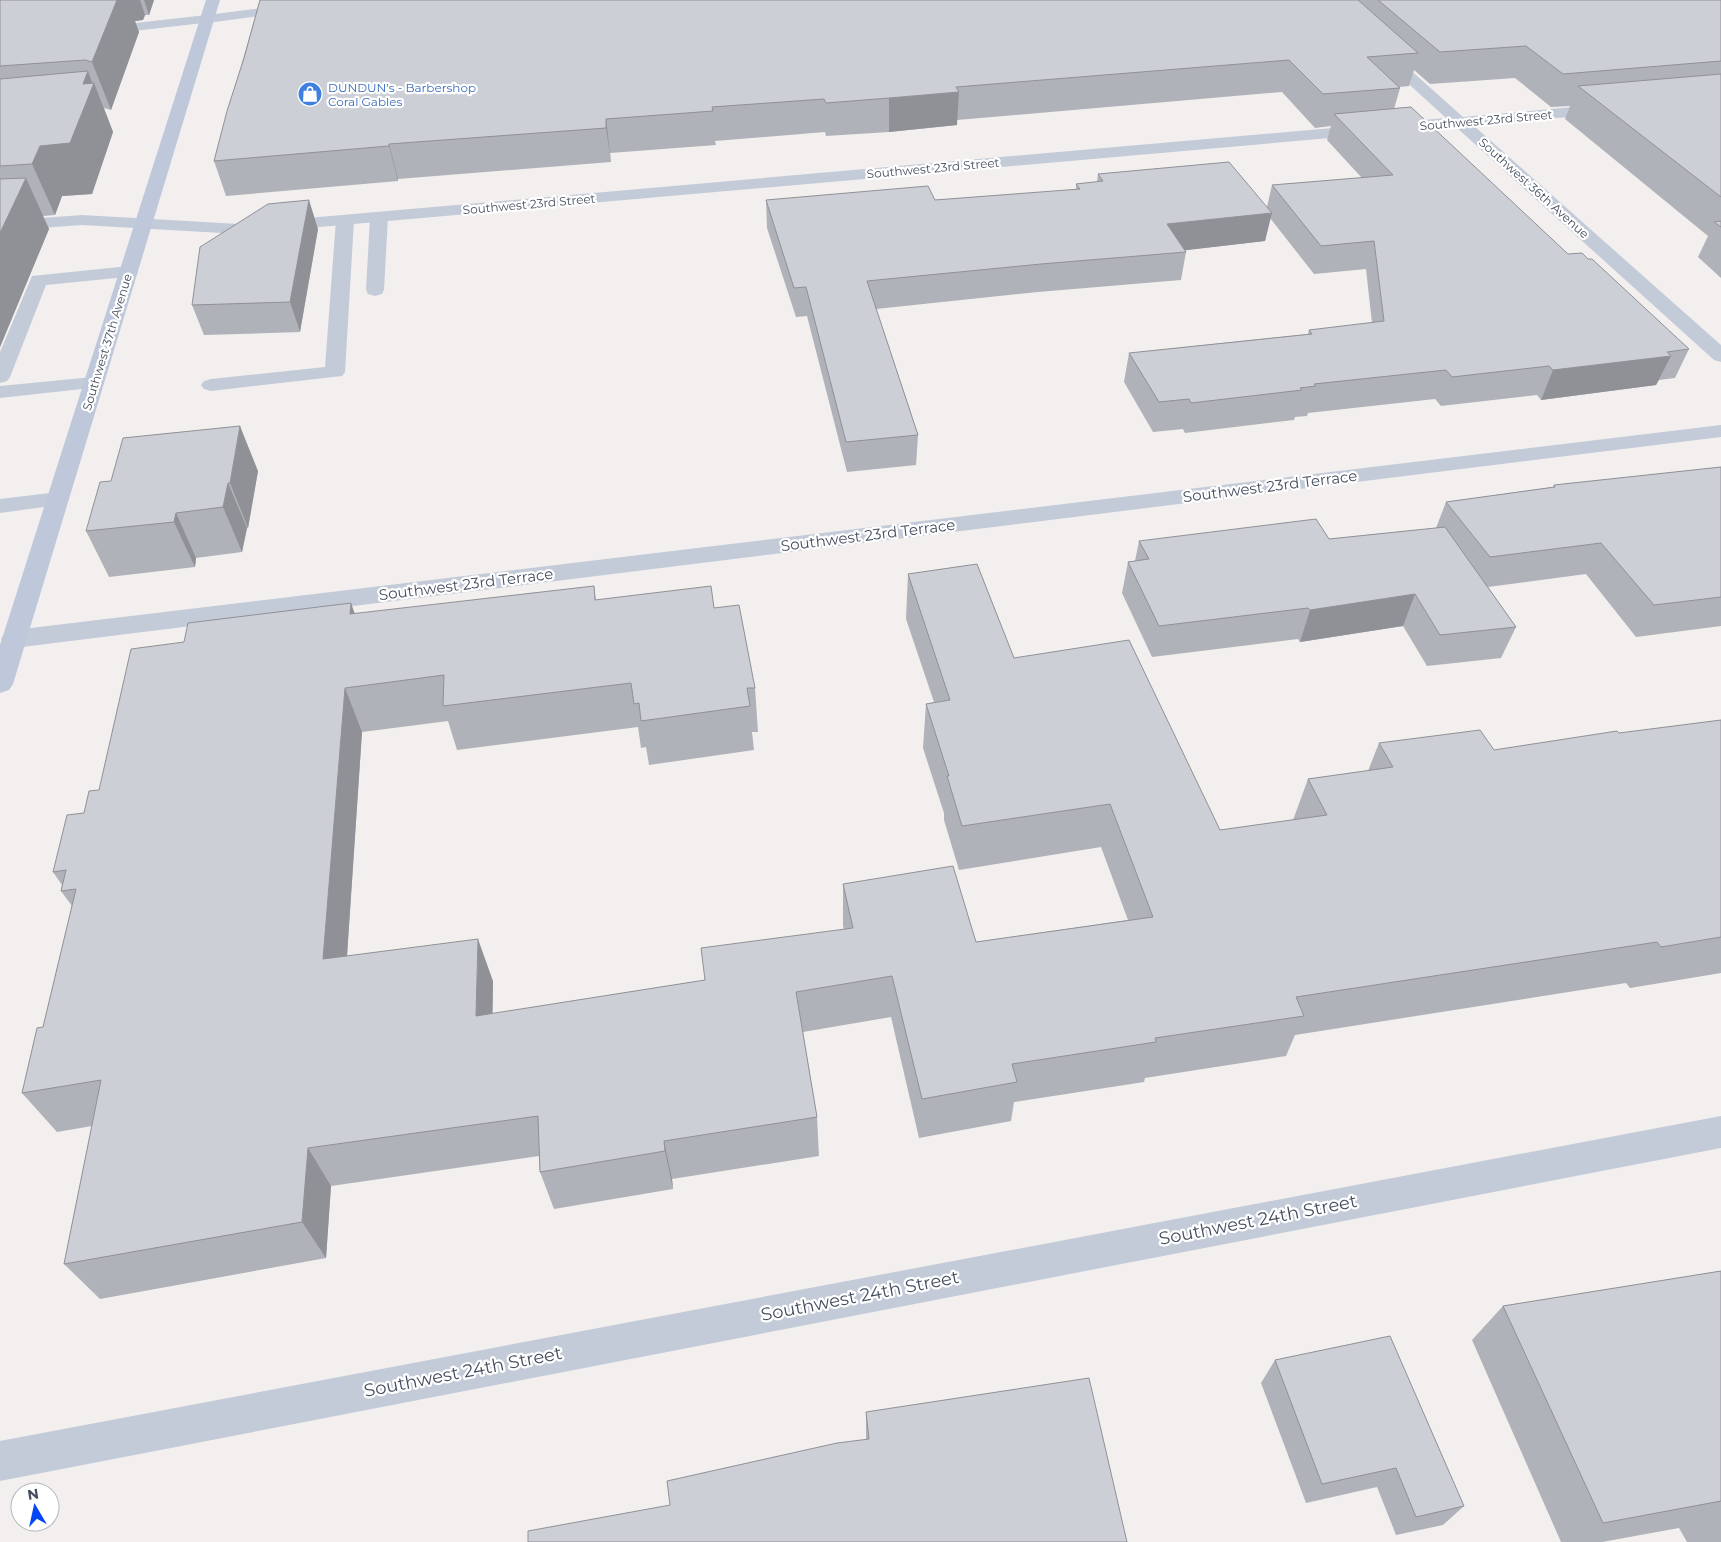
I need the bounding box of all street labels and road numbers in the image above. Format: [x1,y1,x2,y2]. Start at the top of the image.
street label: Southwest 23rd Street [1419,107,1553,133]
street label: Southwest 36th Avenue [1476,135,1592,241]
street label: Southwest 23rd Street [866,155,1000,181]
street label: Southwest 23rd Street [462,191,596,217]
street label: Southwest 37th Avenue [79,272,135,412]
street label: Southwest 23rd Terrace [1182,466,1358,506]
street label: Southwest 23rd Terrace [780,515,956,555]
street label: Southwest 23rd Terrace [378,564,554,604]
street label: Southwest 24th Street [1157,1190,1359,1250]
street label: Southwest 24th Street [759,1266,961,1326]
street label: Southwest 24th Street [362,1342,564,1402]

